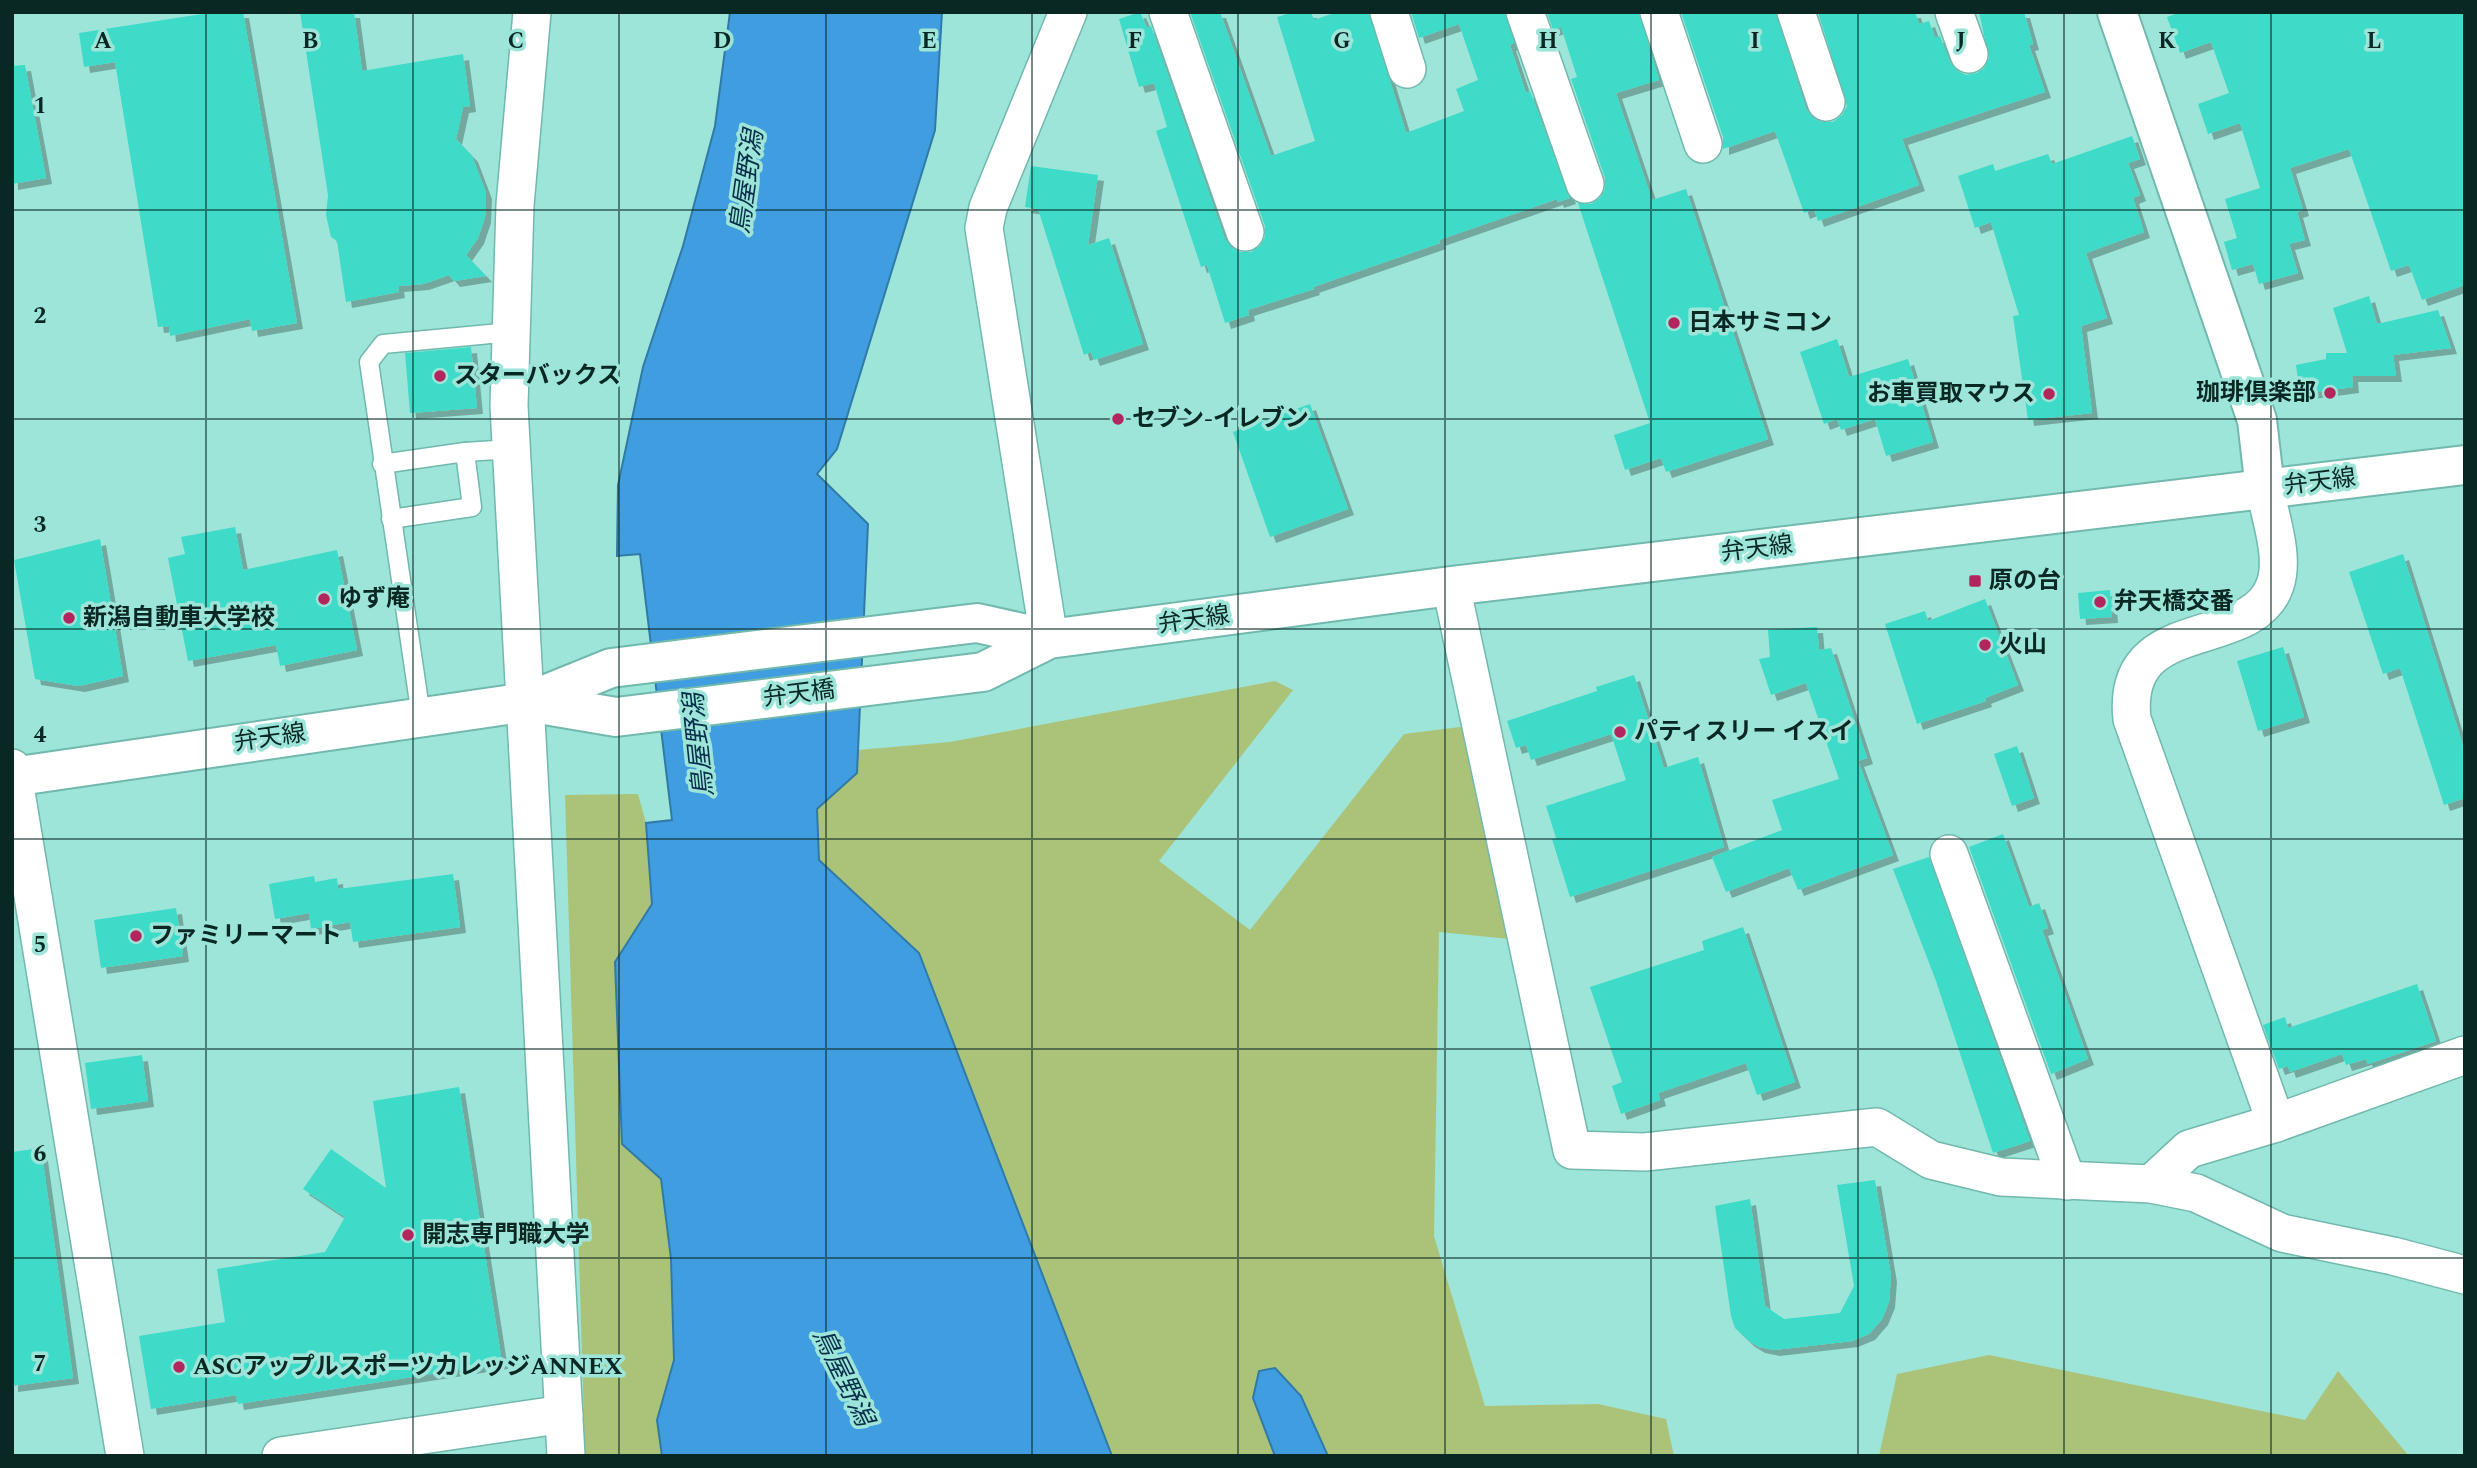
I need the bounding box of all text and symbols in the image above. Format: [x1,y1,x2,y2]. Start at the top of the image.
text: A [94,24,112,59]
text: B [302,24,318,59]
text: C [508,24,524,59]
text: D [713,24,731,59]
text: E [921,24,937,59]
text: F [1128,24,1142,59]
text: G [1333,24,1351,59]
text: H [1538,24,1558,59]
text: I [1750,24,1760,59]
text: J [1956,24,1966,59]
text: K [2158,24,2176,59]
text: L [2367,24,2381,59]
text: 1 [34,89,46,124]
water label: 鳥屋野潟 [720,125,774,236]
text: 2 [34,299,47,334]
place label: 日本サミコン [1688,305,1832,341]
marker: 日本サミコン [1666,315,1682,331]
place label: スターバックス [454,358,621,394]
marker: スターバックス [432,368,448,384]
place label: 珈琲倶楽部 [2196,375,2316,411]
place label: お車買取マウス [1867,376,2035,412]
marker: 珈琲倶楽部 [2322,385,2338,401]
marker: お車買取マウス [2041,386,2057,402]
place label: セブン-イレブン [1132,401,1309,437]
marker: セブン-イレブン [1110,411,1126,427]
street label: 弁天線 [2282,460,2358,504]
text: 3 [34,508,47,543]
street label: 弁天線 [1719,527,1795,571]
place label: 原の台 [1989,563,2061,599]
marker: 原の台 [1967,573,1983,589]
place label: ゆず庵 [338,581,410,617]
place label: 弁天橋交番 [2114,584,2234,620]
marker: ゆず庵 [316,591,332,607]
marker: 弁天橋交番 [2092,594,2108,610]
street label: 弁天線 [1156,597,1232,643]
place label: 新潟自動車大学校 [83,600,275,636]
marker: 新潟自動車大学校 [61,610,77,626]
place label: 火山 [1999,627,2047,663]
marker: 火山 [1977,637,1993,653]
street label: 弁天橋 [761,672,837,716]
water label: 鳥屋野潟 [673,688,724,799]
place label: パティスリー イスイ [1634,714,1854,750]
street label: 弁天線 [232,715,308,761]
text: 4 [34,718,47,753]
marker: パティスリー イスイ [1612,724,1628,740]
place label: ファミリーマート [150,918,342,954]
text: 5 [34,928,46,963]
marker: ファミリーマート [128,928,144,944]
text: 6 [34,1137,47,1172]
place label: 開志専門職大学 [422,1217,590,1253]
marker: 開志専門職大学 [400,1227,416,1243]
water label: 鳥屋野潟 [802,1321,885,1435]
text: 7 [34,1347,46,1382]
place label: ASCアップルスポーツカレッジANNEX [193,1349,623,1385]
marker: ASCアップルスポーツカレッジANNEX [171,1359,187,1375]

